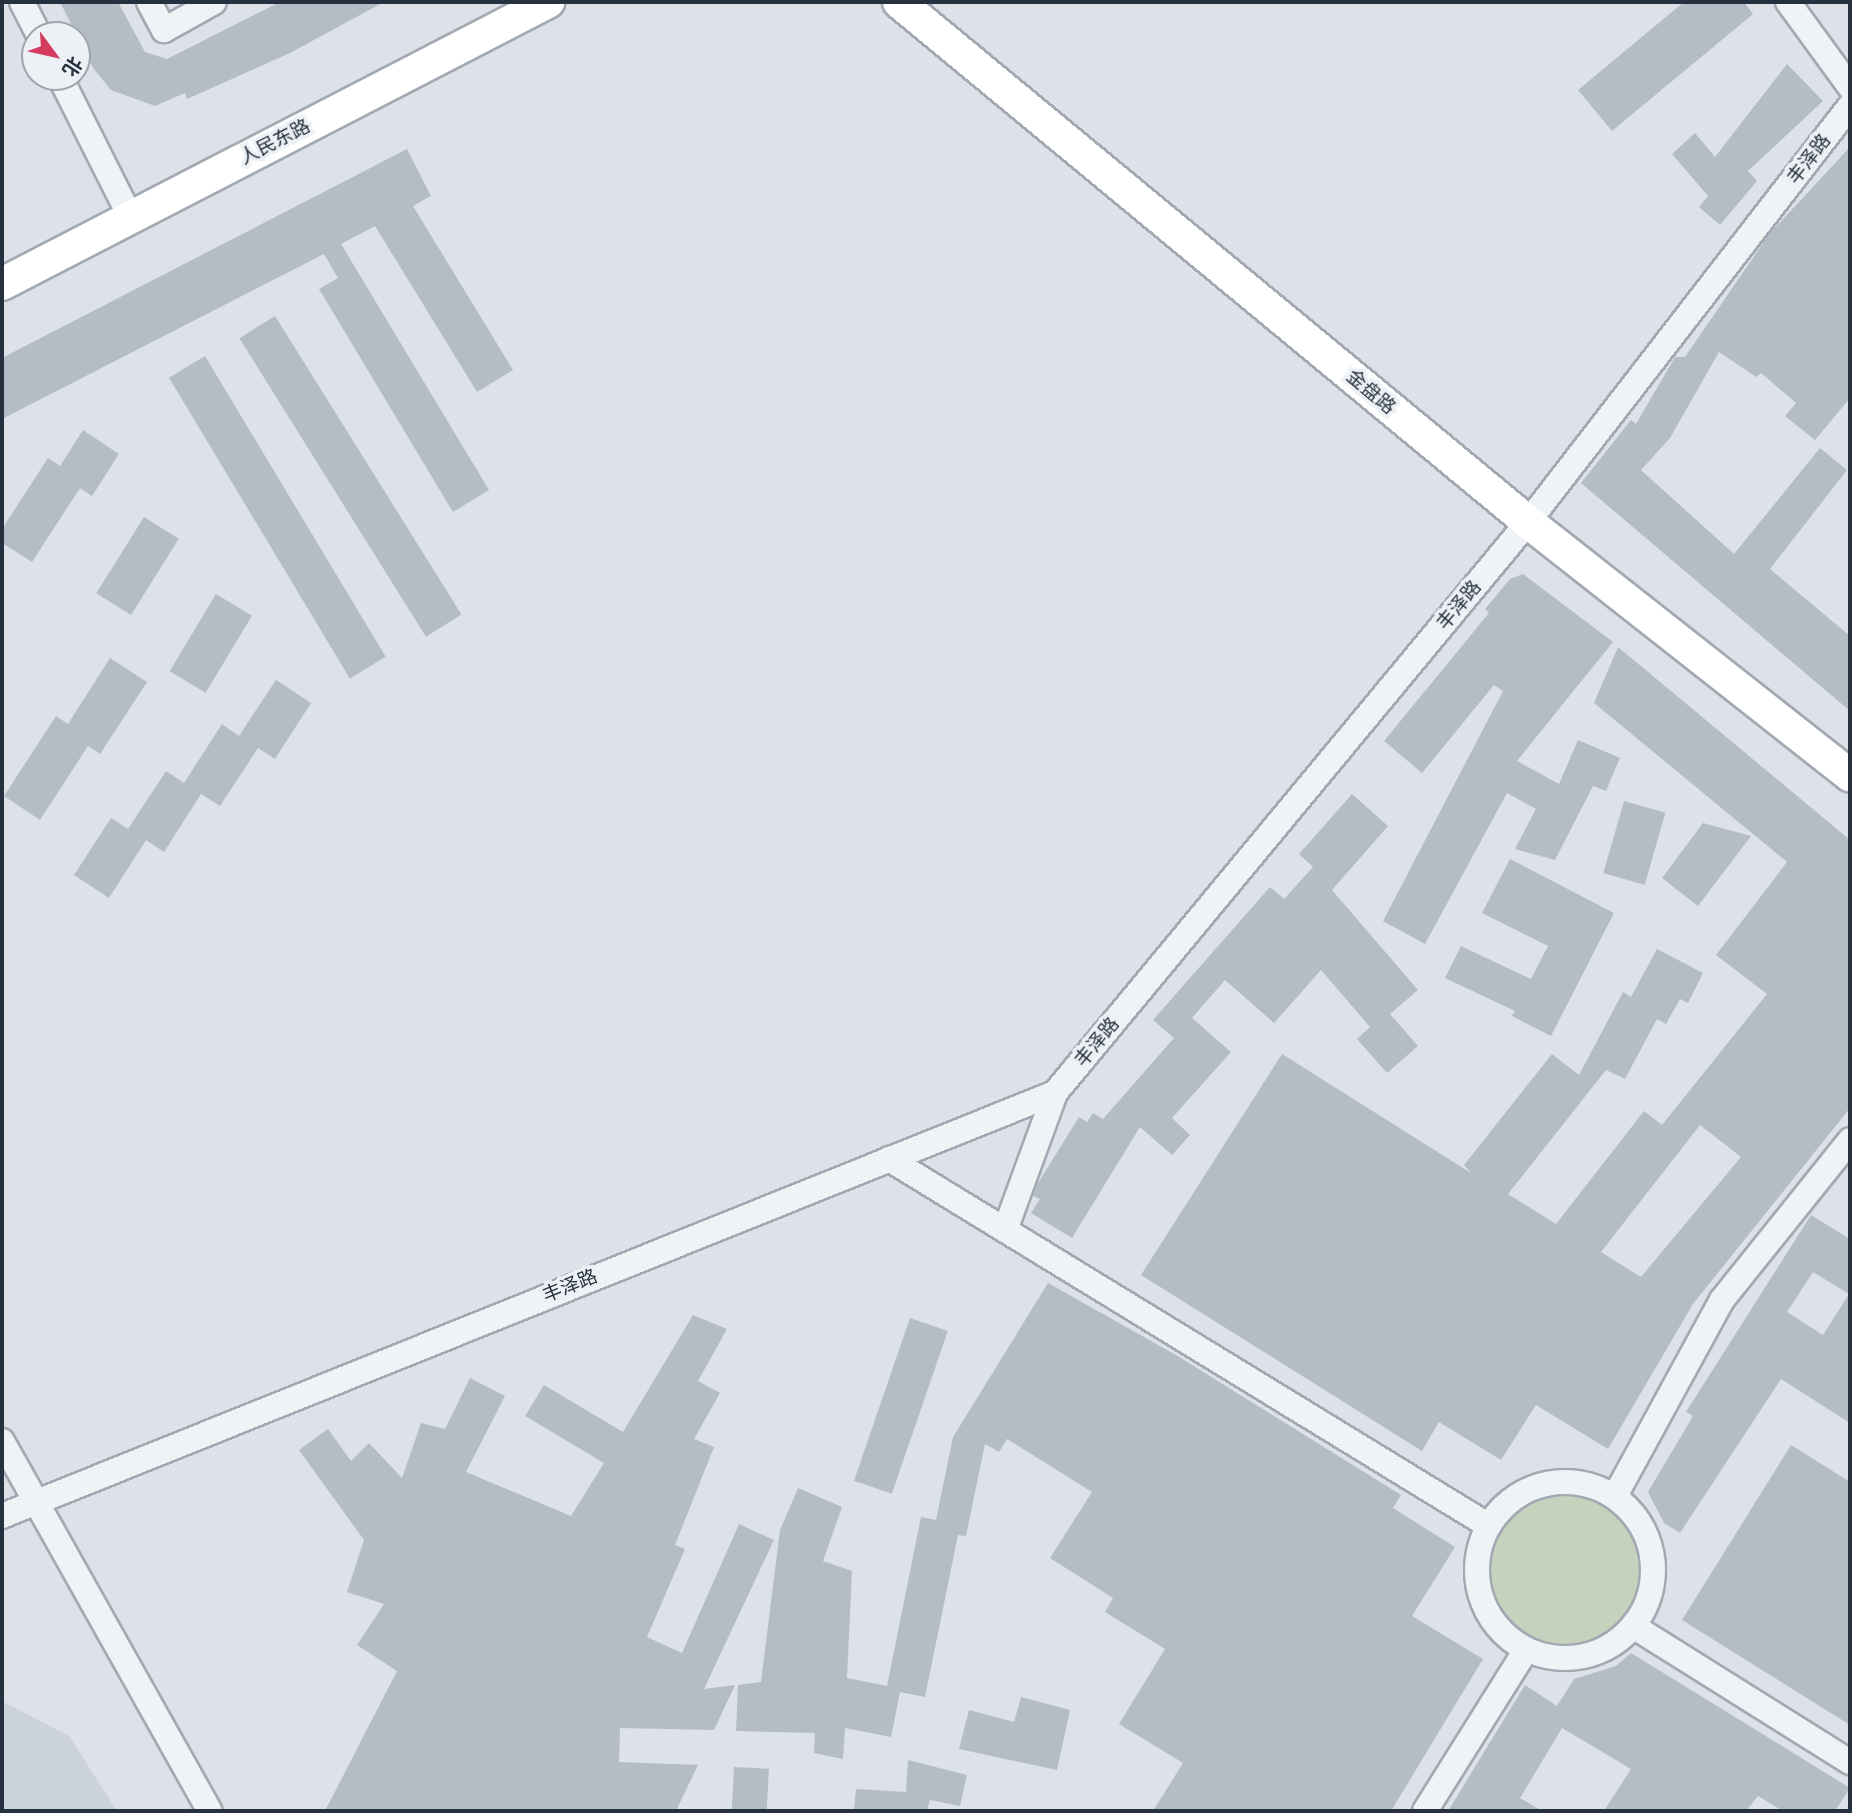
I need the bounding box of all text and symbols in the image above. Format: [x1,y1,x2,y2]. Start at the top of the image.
north arrow [21,21,91,91]
text: 北 [58,52,87,81]
street label: 人民东路 [236,115,314,169]
street label: 丰泽路 [1782,130,1836,188]
street label: 金盘路 [1342,365,1400,419]
street label: 丰泽路 [1432,576,1486,634]
street label: 丰泽路 [1070,1013,1124,1071]
street label: 丰泽路 [539,1265,601,1307]

